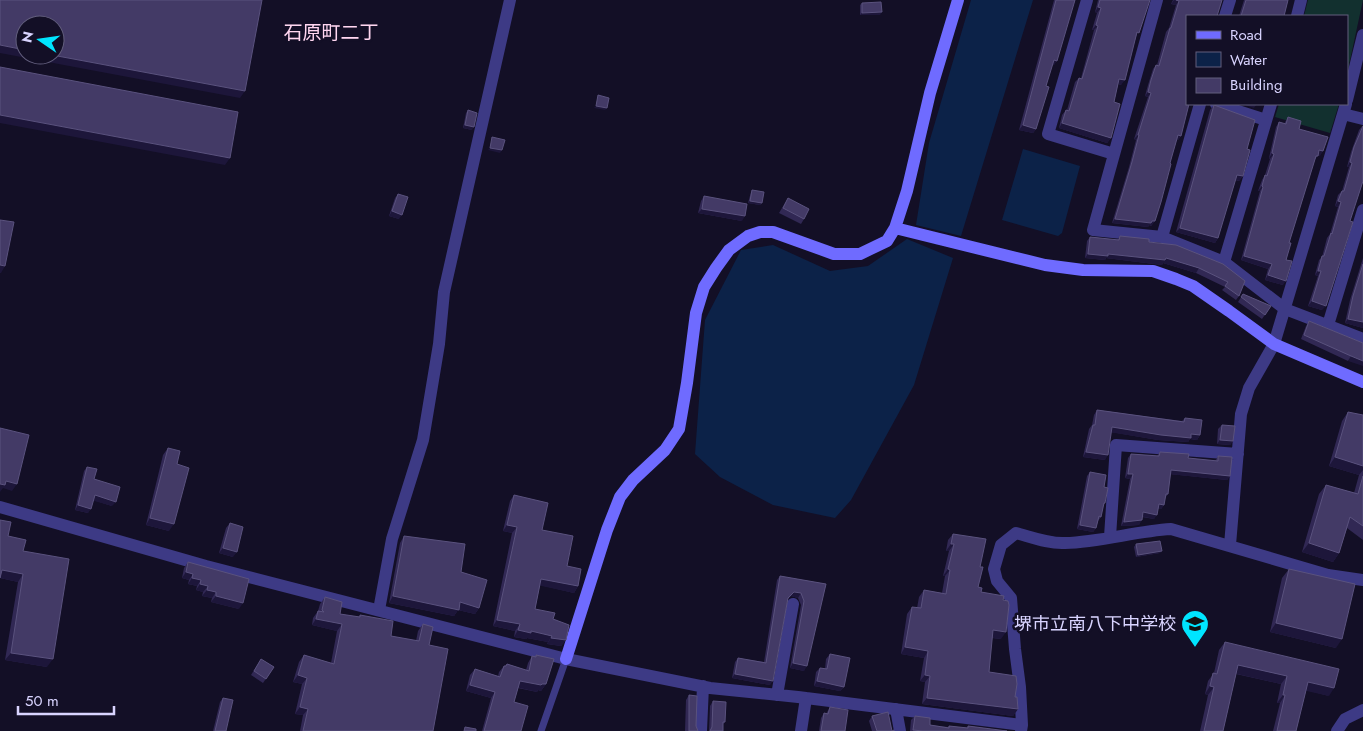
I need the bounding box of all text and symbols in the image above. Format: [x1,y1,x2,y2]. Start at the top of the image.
north arrow [15,15,65,65]
legend [1186,15,1348,105]
district label: 石原町二丁 [283,19,379,46]
text: Road [1230,24,1262,46]
text: N [16,29,38,45]
text: Water [1230,49,1268,71]
text: Building [1230,74,1282,96]
school or university icon: 堺市立南八下中学校 [1180,609,1210,648]
place label: 堺市立南八下中学校 [1014,611,1176,637]
scale bar [18,684,114,716]
text: 50 m [25,690,59,712]

